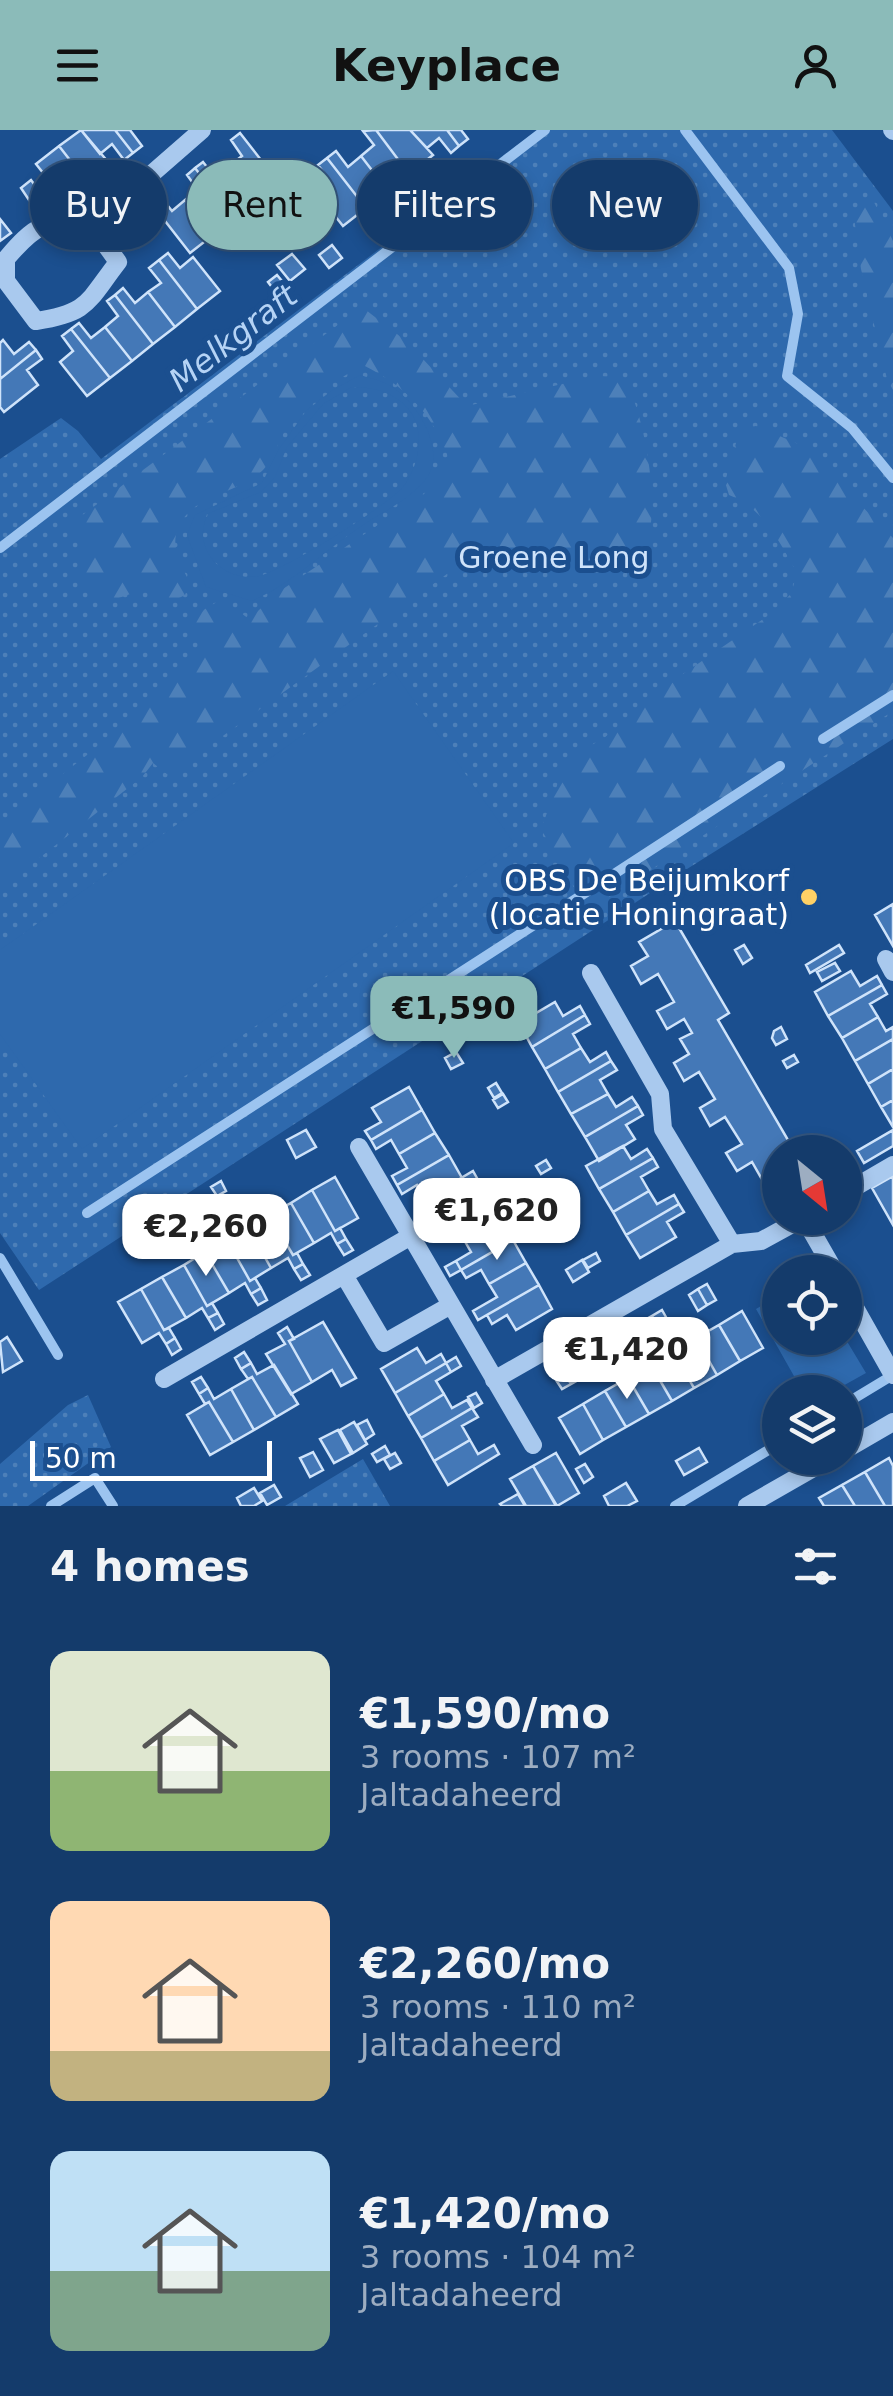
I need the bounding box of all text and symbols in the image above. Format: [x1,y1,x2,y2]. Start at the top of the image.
icon: menu [50,38,105,93]
icon: person [788,38,843,93]
text: Keyplace [332,39,561,92]
chip: Buy [30,160,167,250]
chip: Rent [187,160,337,250]
chip: Filters [357,160,532,250]
chip: New [552,160,698,250]
water label: Melkgraft [162,275,306,400]
park label: Groene Long [458,540,650,575]
place label: OBS De Beijumkorf (locatie Honingraat) [489,863,790,932]
marker: OBS De Beijumkorf (locatie Honingraat) [798,886,820,908]
pin: €1,590 [373,976,535,1061]
text: €1,590 [392,989,516,1027]
north arrow [762,1135,862,1235]
map controls [762,1135,862,1475]
pin: €1,620 [416,1178,578,1263]
text: €1,620 [435,1191,559,1229]
pin: €2,260 [125,1194,287,1279]
text: €2,260 [144,1207,268,1245]
button: locate [762,1255,862,1355]
pin: €1,420 [546,1317,708,1402]
text: €1,420 [565,1330,689,1368]
button: layers [762,1375,862,1475]
scale bar [30,1436,272,1480]
text: 50 m [45,1442,117,1475]
icon: filters [788,1539,843,1594]
text: 4 homes [50,1542,250,1591]
text: €1,590/mo [360,1689,610,1738]
icon: home [130,1691,250,1811]
text: 3 rooms · 107 m² [360,1738,636,1776]
text: Jaltadaheerd [360,1776,563,1814]
text: €2,260/mo [360,1939,610,1988]
icon: home [130,1941,250,2061]
text: 3 rooms · 110 m² [360,1988,636,2026]
text: Jaltadaheerd [360,2026,563,2064]
text: €1,420/mo [360,2189,610,2238]
icon: home [130,2191,250,2311]
text: 3 rooms · 104 m² [360,2238,636,2276]
text: Jaltadaheerd [360,2276,563,2314]

